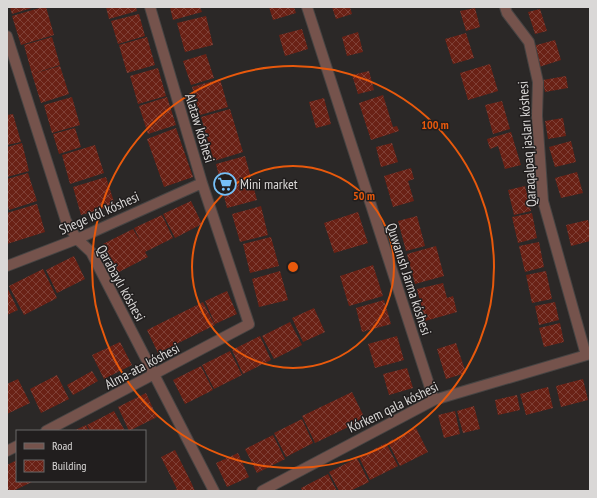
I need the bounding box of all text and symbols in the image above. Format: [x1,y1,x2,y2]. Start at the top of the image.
street label: Qaraqalpaq jasları kóshesi [514,80,540,208]
street label: Alataw kóshesi [181,91,219,165]
text: 100 m [421,117,449,132]
supermarket icon: Mini market [212,171,238,197]
place label: Mini market [240,175,298,193]
street label: Shege kól kóshesi [56,187,142,239]
text: 50 m [353,188,375,203]
street label: Quwanısh Jarma kóshesi [382,221,436,337]
street label: Qarabaylı kóshesi [93,242,149,324]
centre of rings [286,260,300,274]
street label: Alma-ata kóshesi [101,339,183,393]
street label: Kórkem qala kóshesi [345,377,441,437]
legend [16,430,146,482]
text: Road [52,438,72,453]
text: Building [52,458,87,473]

